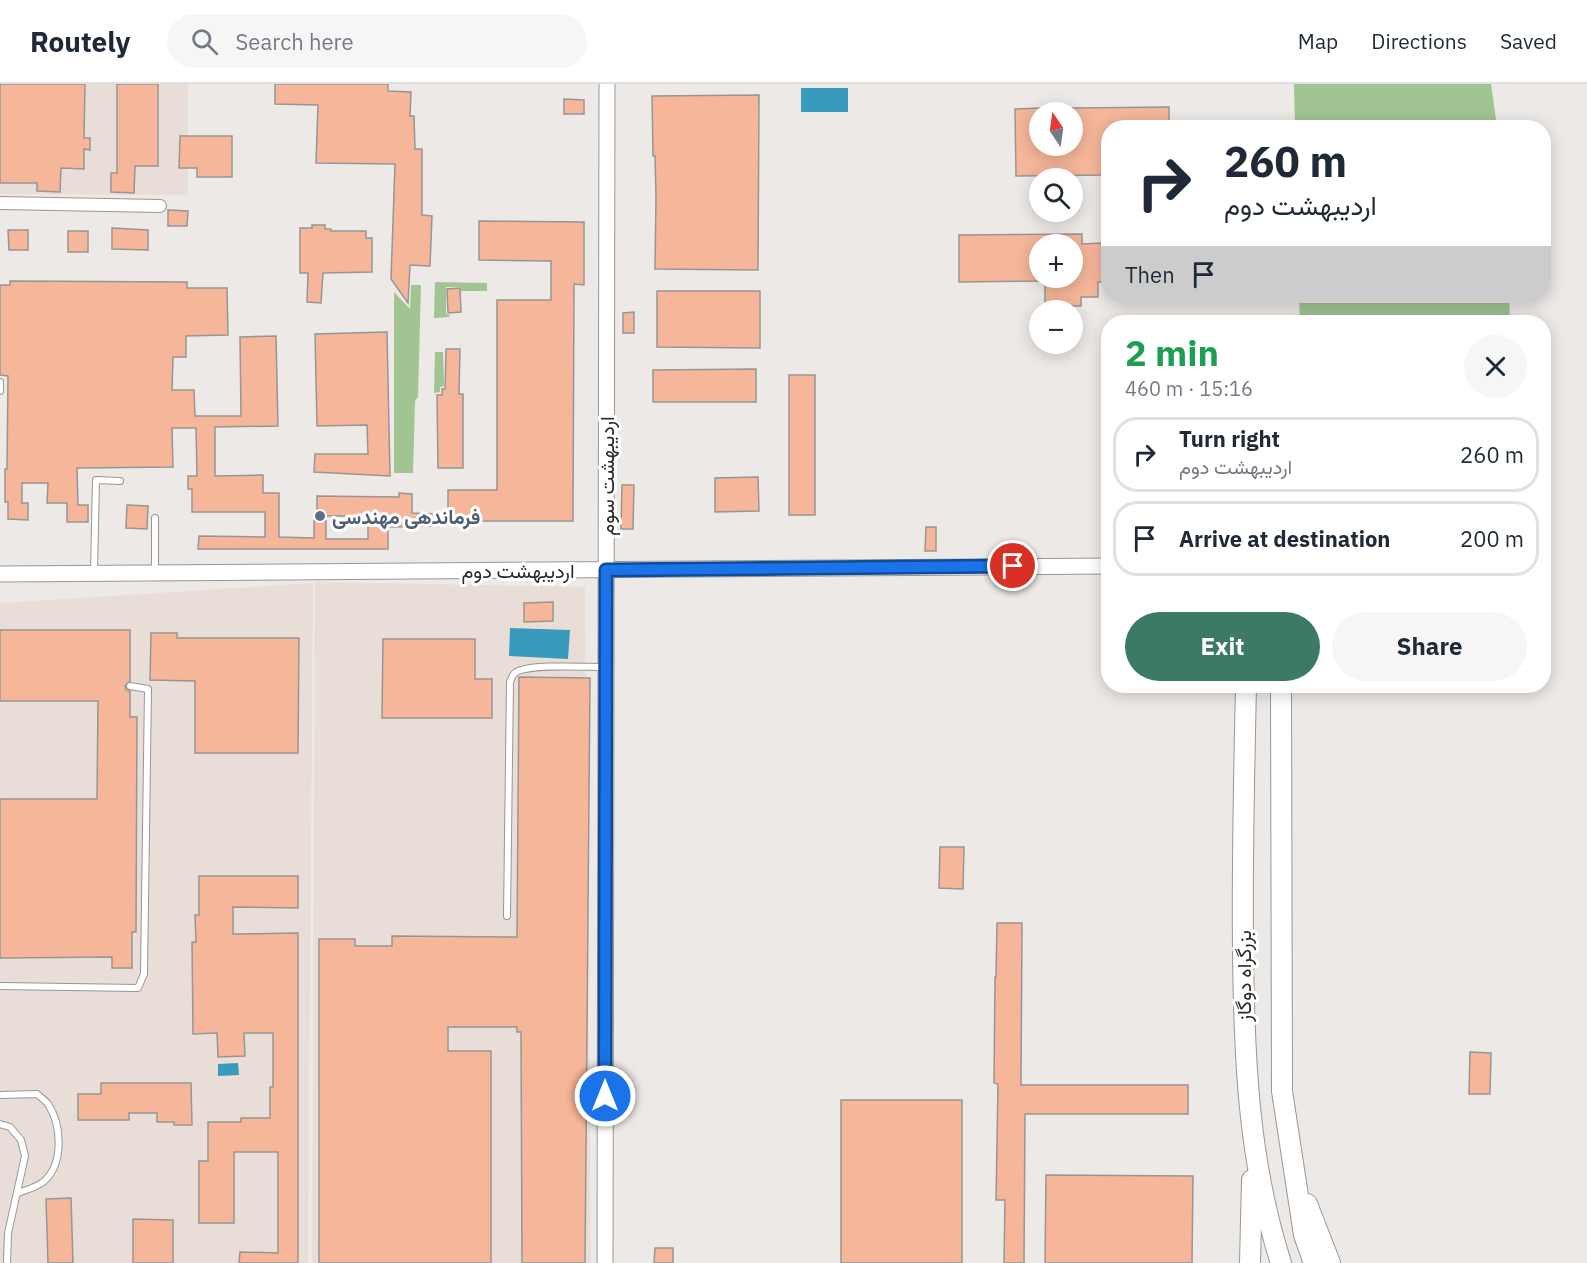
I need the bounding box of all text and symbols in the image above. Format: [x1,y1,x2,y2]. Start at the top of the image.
search box [167,14,587,68]
text: Routely [30,23,131,60]
icon: search [188,25,221,58]
text: Search here [236,27,354,56]
text: Map [1298,27,1338,55]
text: Directions [1371,27,1467,55]
text: Saved [1500,27,1557,55]
north arrow [1029,102,1083,156]
map controls [1029,102,1083,354]
text: 260 m [1224,134,1347,189]
icon: right [1125,144,1203,222]
button: search [1029,168,1083,222]
text: اردیبهشت دوم [1224,187,1377,222]
button: + [1029,234,1083,288]
icon: arrive [1187,258,1220,291]
text: Then [1125,260,1175,289]
button: − [1029,300,1083,354]
text: 2 min [1125,329,1219,376]
button: close [1464,335,1527,398]
text: 460 m · 15:16 [1125,375,1253,402]
street label: اردیبهشت سوم [593,416,620,536]
text: Turn right [1179,424,1280,453]
icon: right [1128,438,1161,471]
text: 260 m [1460,440,1524,469]
text: اردیبهشت دوم [1179,453,1292,480]
place label: فرماندهی مهندسی [332,503,480,530]
marker: فرماندهی مهندسی [313,509,327,523]
icon: arrive [1128,522,1161,555]
text: Arrive at destination [1179,524,1390,553]
text: 200 m [1460,524,1524,553]
pin [987,540,1038,591]
icon: arrive [996,549,1029,582]
street label: اردیبهشت دوم [461,557,575,584]
button: Exit [1125,612,1320,681]
button: Share [1332,612,1527,681]
street label: بزرگراه دوگاز [1230,930,1257,1023]
position arrow [573,1064,637,1128]

